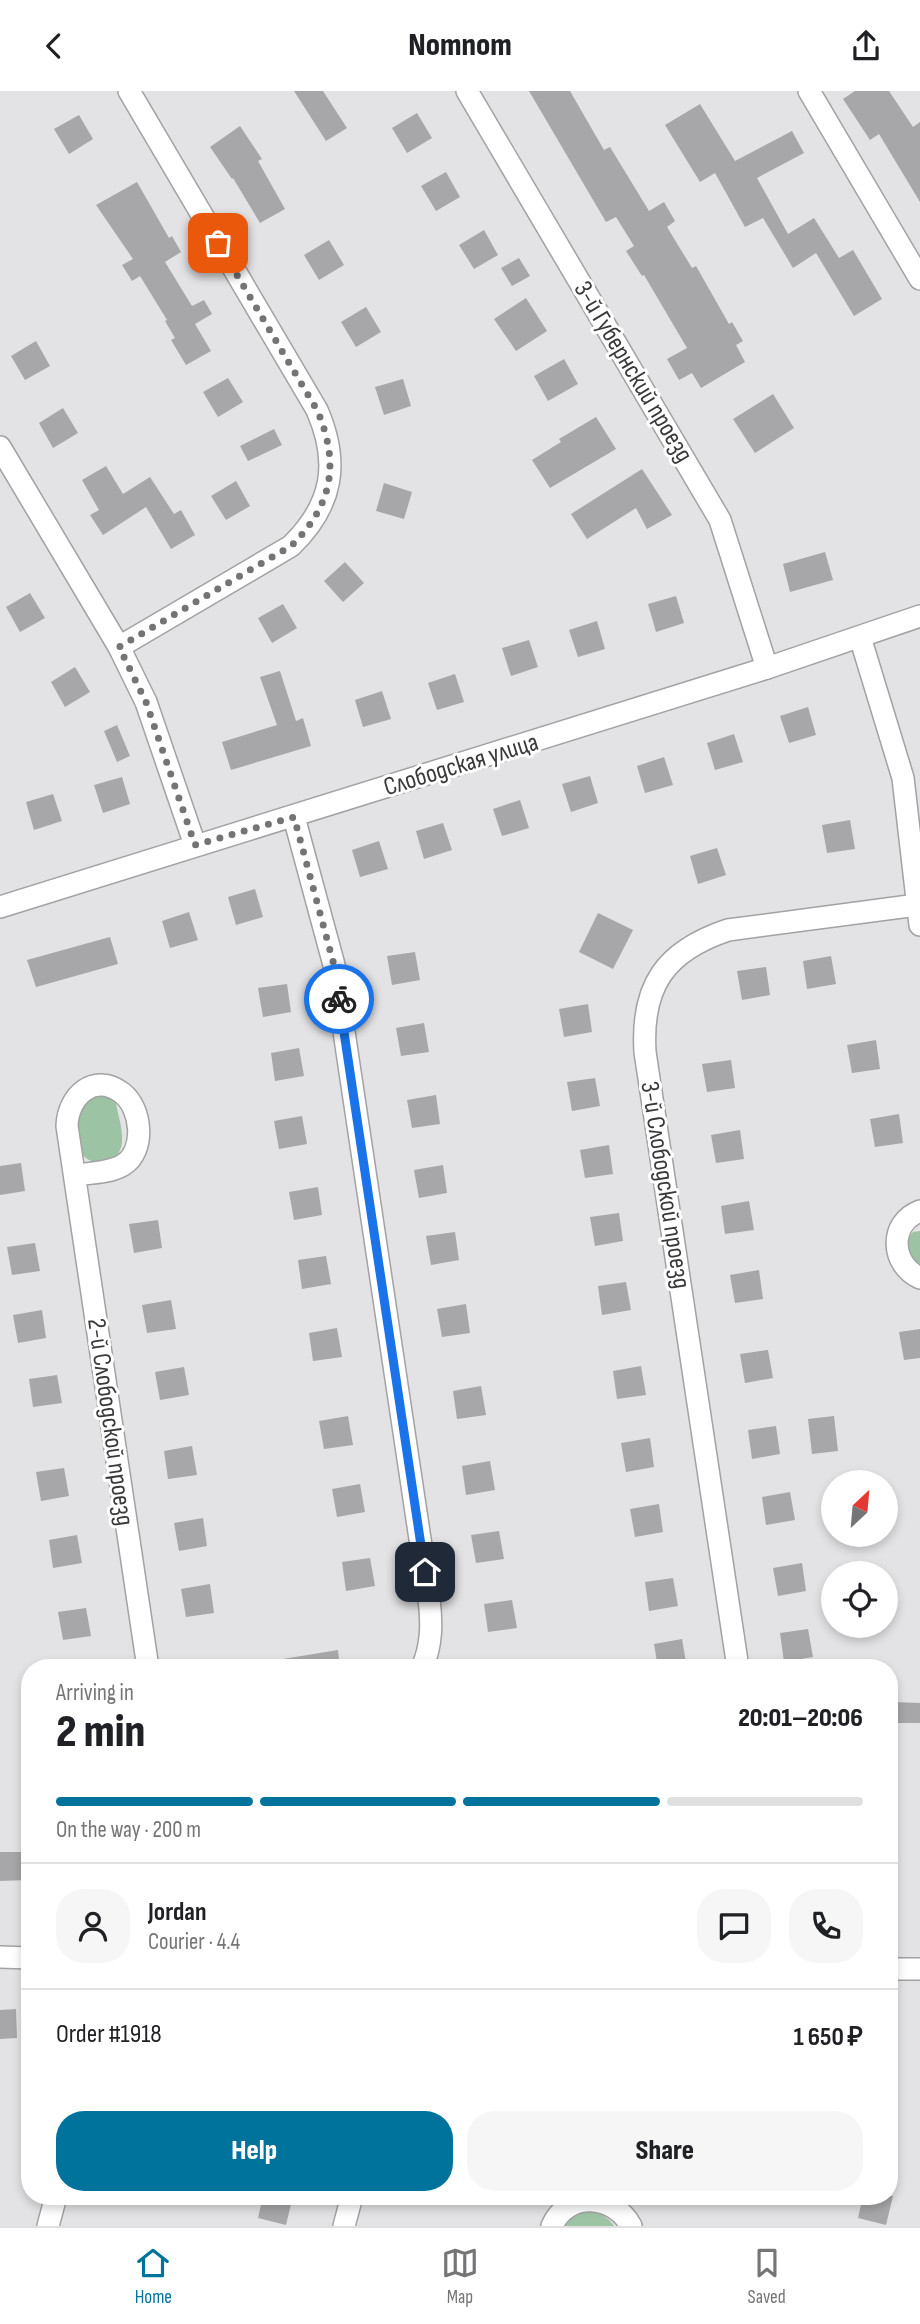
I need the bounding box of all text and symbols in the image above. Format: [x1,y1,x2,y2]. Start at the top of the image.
text: Nomnom [408,26,512,65]
icon: back [35,27,73,65]
icon: share [847,27,885,65]
pin [188,213,248,273]
icon: bag [199,224,237,262]
street label: 3-й Губернский проезд [567,276,699,468]
street label: Слободская улица [380,727,542,803]
courier [304,964,374,1034]
icon: bike [320,980,358,1018]
street label: 3-й Слободской проезд [633,1079,697,1291]
street label: 2-й Слободской проезд [80,1316,140,1528]
north arrow [821,1470,898,1547]
map controls [821,1470,898,1638]
pin [395,1542,455,1602]
icon: home [406,1553,444,1591]
button: locate [821,1561,898,1638]
text: Arriving in [56,1679,134,1707]
text: 20:01–20:06 [738,1703,863,1734]
text: 2 min [56,1705,145,1760]
text: On the way · 200 m [56,1816,201,1844]
button: person [56,1889,130,1963]
button: chat [697,1889,771,1963]
button: phone [789,1889,863,1963]
text: Jordan [148,1897,206,1928]
text: Courier · 4.4 [148,1928,240,1956]
text: Order #1918 [56,2019,162,2050]
text: 1 650 ₽ [794,2022,863,2053]
button: Help [56,2111,453,2191]
button: Share [467,2111,863,2191]
tab: Home [134,2244,172,2309]
tab: Map [441,2244,479,2309]
tab: Saved [748,2244,786,2309]

